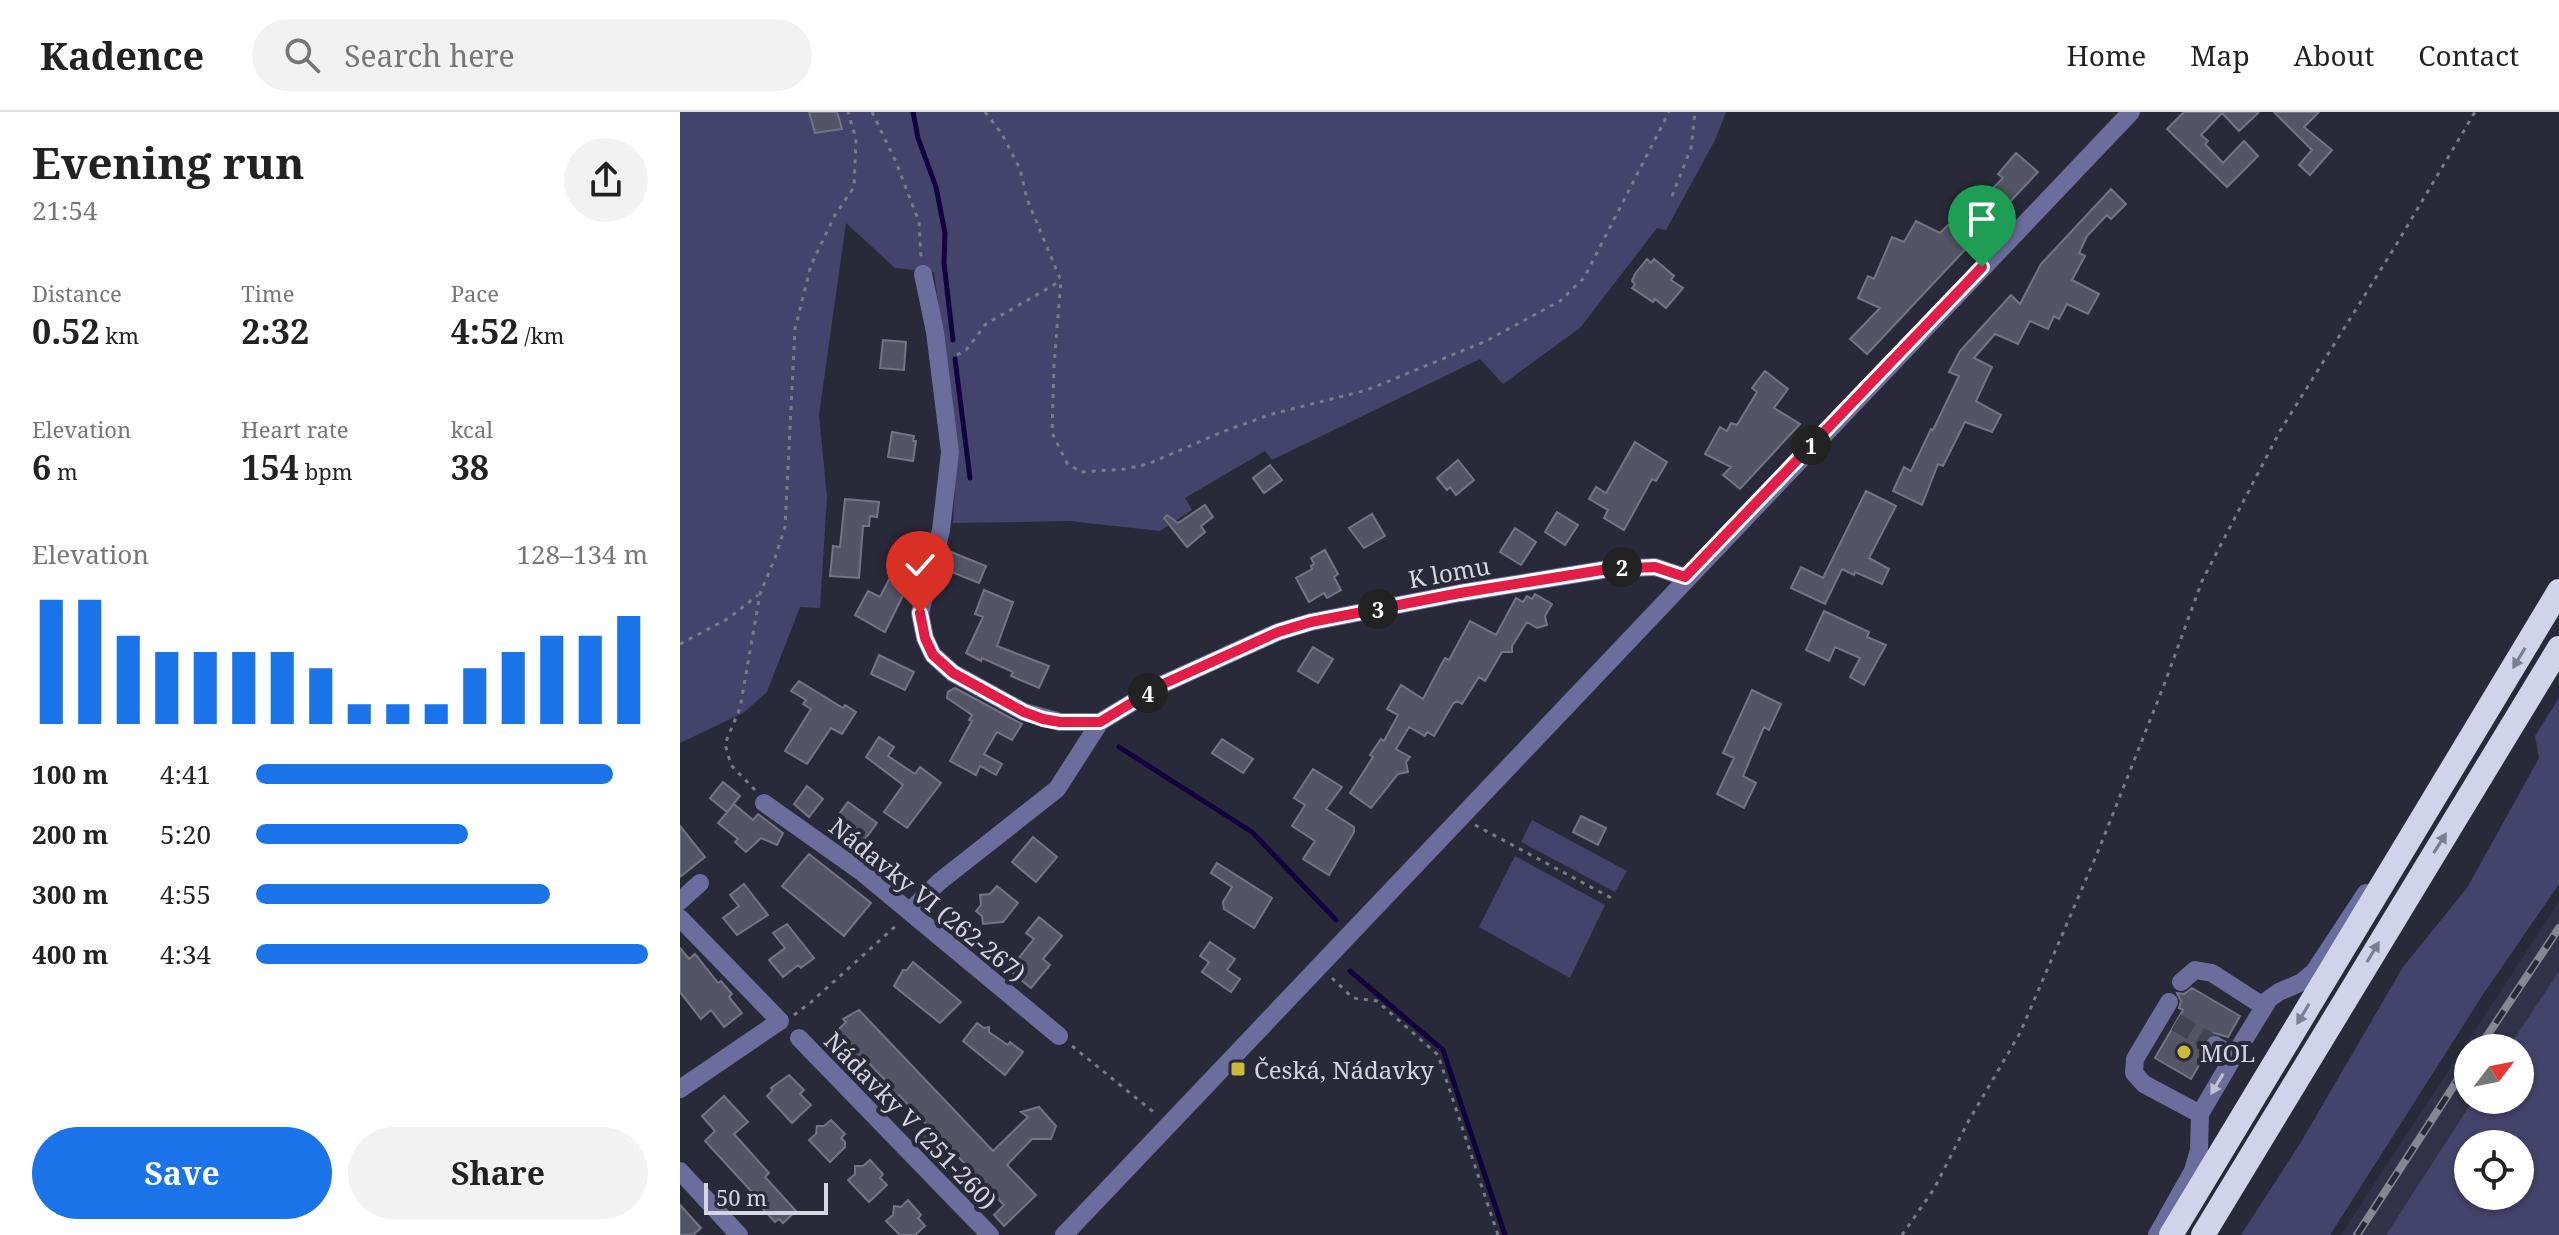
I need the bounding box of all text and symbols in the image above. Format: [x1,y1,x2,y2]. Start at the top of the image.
search box [252,19,812,91]
text: Kadence [40,29,204,81]
icon: search [280,33,324,77]
text: Search here [344,35,514,76]
text: Home [2067,36,2146,74]
text: Map [2190,36,2250,74]
text: About [2294,36,2374,74]
text: Contact [2418,36,2519,74]
text: Evening run [32,132,305,192]
button: share [564,138,648,222]
pin [1948,185,2016,267]
text: 21:54 [32,192,98,228]
icon: arrive [1960,197,2004,241]
text: Distance [32,278,122,308]
text: Time [241,278,294,308]
text: Pace [451,278,499,308]
text: 0.52 [32,308,100,354]
text: 2:32 [241,308,309,354]
text: 4:52 [451,308,519,354]
text: km [100,320,139,350]
text: /km [519,320,564,350]
text: Elevation [32,414,131,444]
text: Heart rate [241,414,349,444]
text: kcal [451,414,493,444]
pin: 1 [1791,425,1831,465]
text: 1 [1805,430,1817,460]
text: 6 [32,444,51,490]
text: 154 [241,444,299,490]
text: 38 [451,444,489,490]
text: m [51,456,78,486]
text: bpm [299,456,353,486]
pin [886,531,954,613]
text: Elevation [32,536,149,572]
text: 128–134 m [516,536,648,572]
icon: check [898,543,942,587]
pin: 2 [1602,547,1642,587]
street label: K lomu [1406,549,1492,595]
text: 2 [1616,552,1628,582]
pin: 3 [1358,589,1398,629]
text: 3 [1372,594,1384,624]
one-way arrow [2512,647,2526,669]
pin: 4 [1128,673,1168,713]
text: 4 [1142,678,1154,708]
text: 100 m [32,756,108,792]
text: 4:41 [160,756,211,792]
street label: Nádavky VI (262-267) [823,810,1033,988]
text: 200 m [32,816,108,852]
text: 5:20 [160,816,211,852]
one-way arrow [2432,832,2446,854]
text: 300 m [32,876,108,912]
text: 4:55 [160,876,211,912]
text: 400 m [32,936,108,972]
text: 4:34 [160,936,211,972]
one-way arrow [2366,941,2380,963]
one-way arrow [2297,1003,2311,1025]
street label: Nádavky V (251-260) [818,1024,1004,1216]
north arrow [2454,1034,2534,1114]
map controls [2454,1034,2534,1210]
place label: MOL [2200,1036,2255,1069]
marker: MOL [2175,1043,2193,1061]
place label: Česká, Nádavky [1254,1053,1434,1086]
marker: Česká, Nádavky [1229,1060,1247,1078]
one-way arrow [2210,1073,2224,1095]
button: Save [32,1127,332,1219]
button: Share [348,1127,648,1219]
button: locate [2454,1130,2534,1210]
scale bar [704,1179,828,1215]
text: 50 m [716,1182,767,1212]

